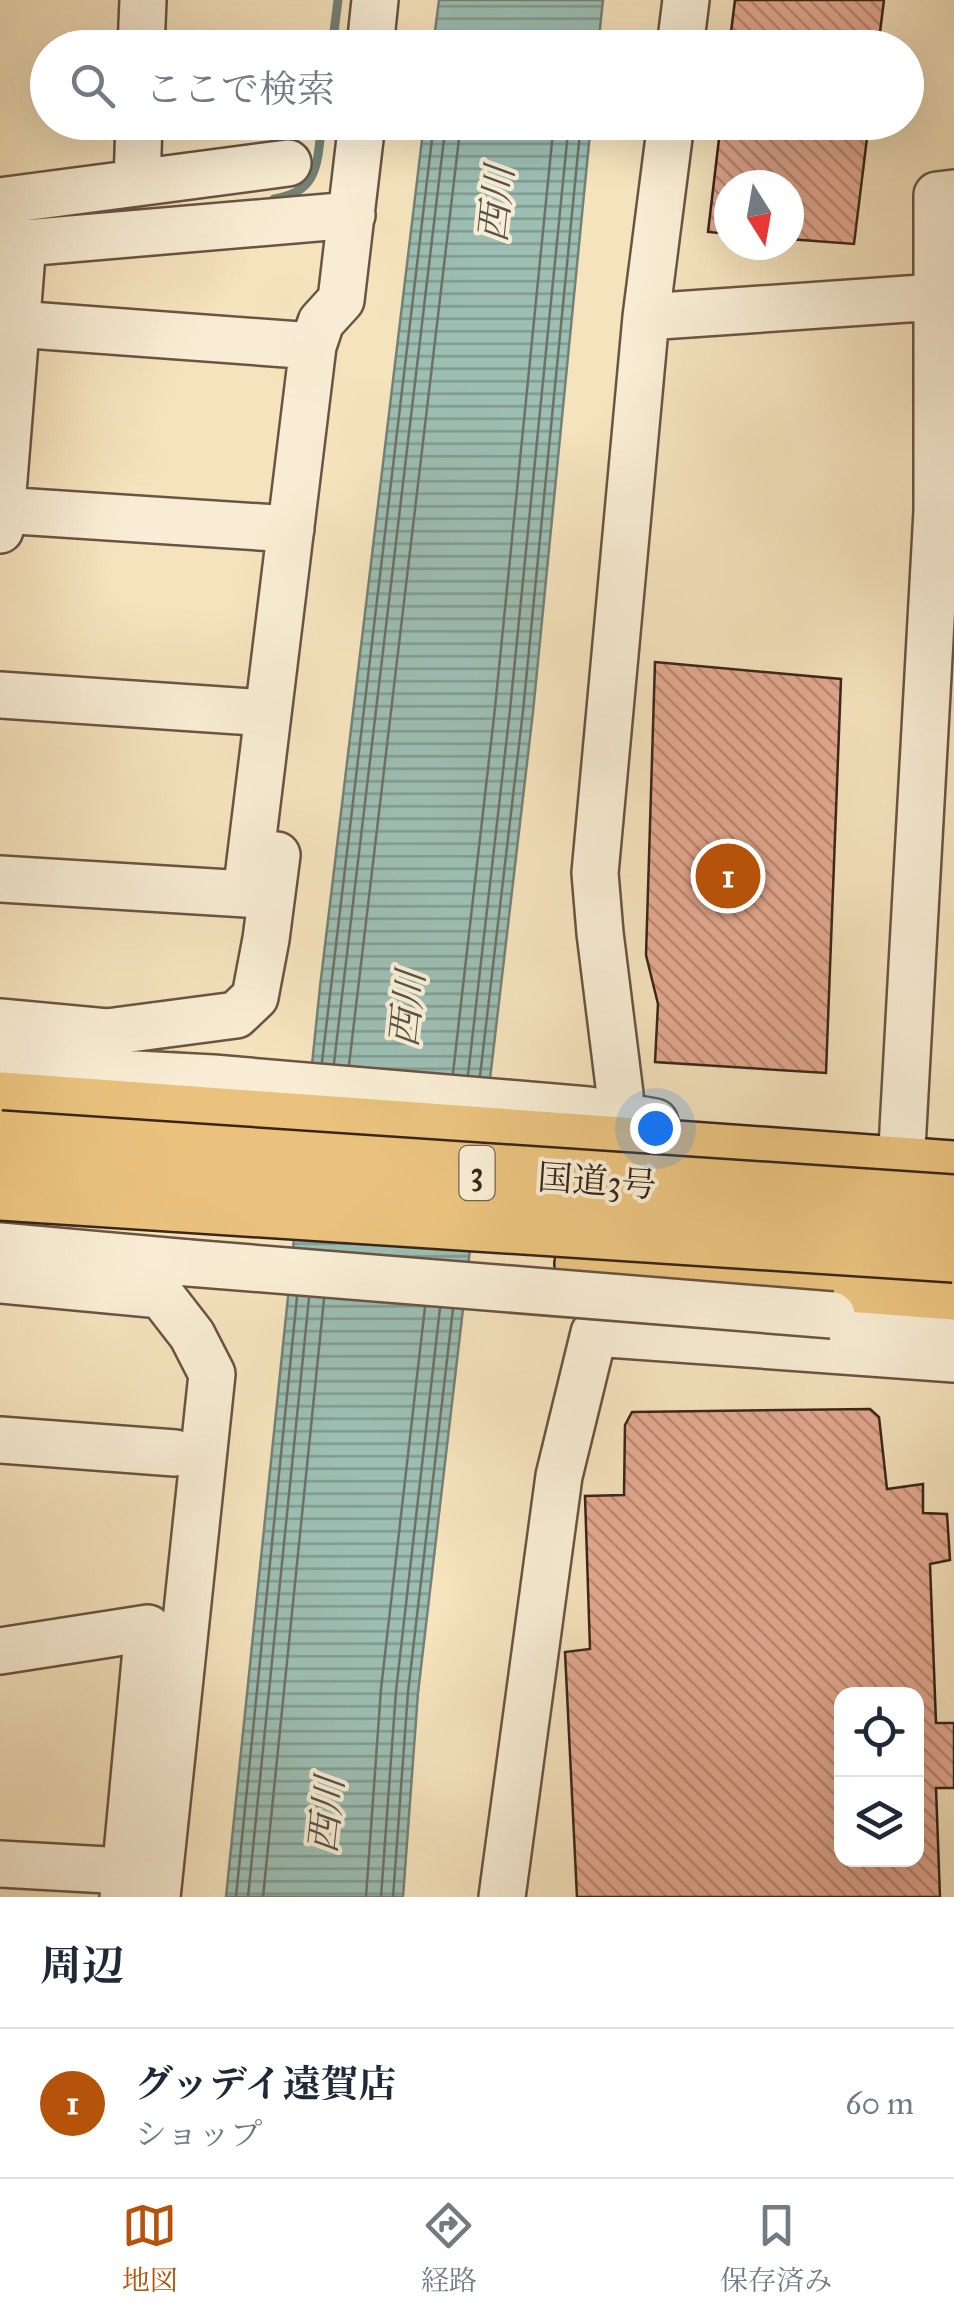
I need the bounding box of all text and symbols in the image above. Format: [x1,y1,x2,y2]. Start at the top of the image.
search box [30,30,924,140]
icon: search [65,58,120,113]
text: ここで検索 [145,66,335,112]
water label: 西川 [469,160,523,244]
north arrow [714,170,804,260]
pin: 1 [696,838,760,914]
water label: 西川 [380,965,434,1049]
your location [630,1103,681,1154]
road number: 3 [460,1146,494,1200]
street label: 国道3号 [536,1156,658,1207]
map controls [834,1687,924,1867]
button: locate [834,1687,924,1777]
water label: 西川 [299,1771,353,1855]
button: layers [834,1777,924,1867]
text: 周辺 [40,1940,124,1992]
text: グッデイ遠賀店 [135,2061,396,2107]
text: 1 [66,2084,79,2123]
text: 60 m [845,2084,914,2123]
text: ショップ [135,2115,262,2154]
tab: 地図 [122,2198,178,2298]
tab: 経路 [421,2198,477,2298]
tab: 保存済み [720,2198,832,2298]

